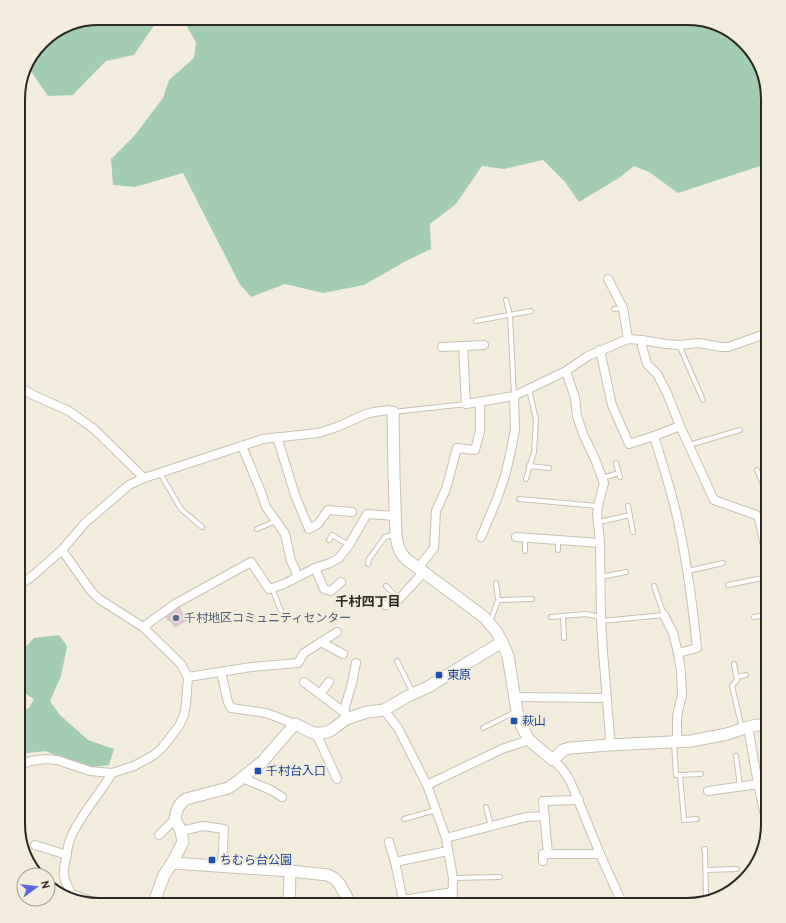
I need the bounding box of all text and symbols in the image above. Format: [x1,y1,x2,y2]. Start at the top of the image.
district label: 千村四丁目 [335,594,401,611]
place label: 千村地区コミュニティセンター [184,611,351,627]
marker: 千村地区コミュニティセンター [171,613,181,623]
place label: 東原 [447,668,471,684]
marker: 東原 [434,670,444,680]
place label: 萩山 [522,714,546,730]
marker: 萩山 [509,716,519,726]
place label: 千村台入口 [266,764,326,780]
marker: 千村台入口 [253,766,263,776]
place label: ちむら台公園 [220,853,292,869]
marker: ちむら台公園 [207,855,217,865]
north arrow [16,867,56,907]
text: N [37,879,52,890]

